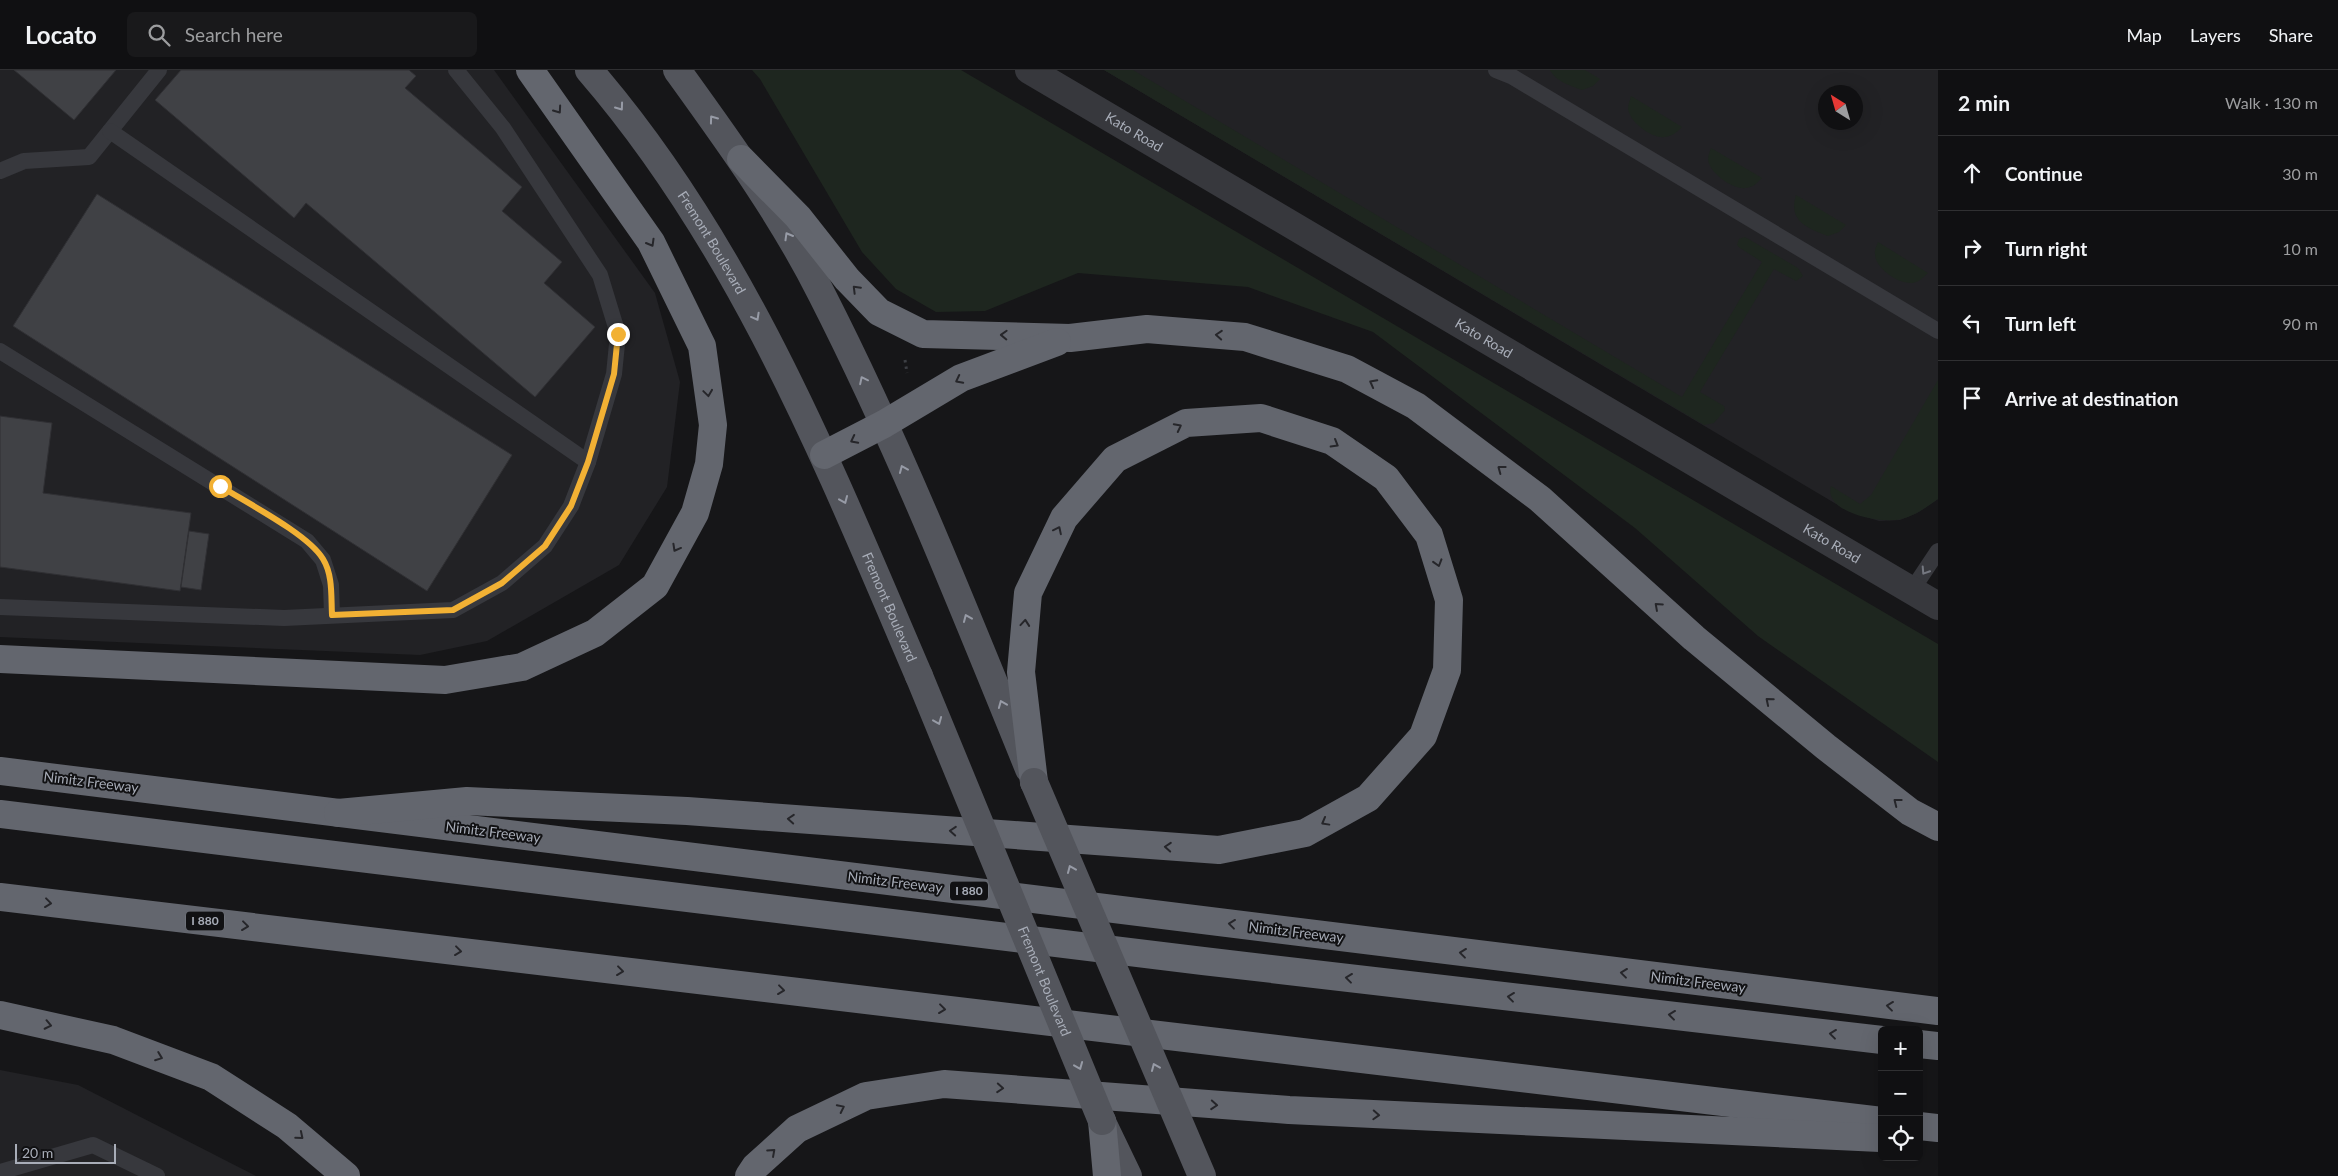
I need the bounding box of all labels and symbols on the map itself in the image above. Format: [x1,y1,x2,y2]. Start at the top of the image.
north arrow [1818,85,1863,130]
one-way arrow [614,102,624,111]
one-way arrow [552,104,561,114]
street label: Kato Road [1103,108,1166,155]
one-way arrow [710,116,718,125]
street label: Fremont Boulevard [674,187,750,297]
one-way arrow [784,233,794,242]
one-way arrow [644,238,654,247]
one-way arrow [853,285,862,294]
one-way arrow [750,312,760,321]
street label: Kato Road [1452,314,1516,361]
route end [607,323,630,346]
one-way arrow [1215,329,1223,340]
one-way arrow [999,330,1007,341]
one-way arrow [955,374,964,384]
one-way arrow [859,376,870,385]
one-way arrow [1369,379,1378,389]
one-way arrow [703,389,713,397]
one-way arrow [1173,423,1182,433]
one-way arrow [851,434,860,444]
one-way arrow [1329,438,1338,448]
one-way arrow [899,465,910,474]
one-way arrow [1498,467,1507,475]
route start [209,475,232,498]
one-way arrow [837,495,848,504]
street label: Kato Road [1800,519,1864,566]
one-way arrow [1052,526,1062,535]
one-way arrow [672,543,682,552]
street label: Fremont Boulevard [859,550,921,664]
one-way arrow [1432,558,1442,567]
one-way arrow [1922,565,1931,574]
one-way arrow [1655,603,1664,612]
one-way arrow [962,614,973,623]
one-way arrow [1019,619,1030,627]
one-way arrow [1766,697,1775,706]
one-way arrow [998,700,1009,709]
one-way arrow [932,716,942,725]
street label: Nimitz Freeway [43,767,140,796]
one-way arrow [1894,799,1903,807]
one-way arrow [787,813,795,824]
one-way arrow [1322,816,1331,826]
street label: Nimitz Freeway [445,817,542,846]
one-way arrow [949,825,957,836]
one-way arrow [1163,841,1171,852]
one-way arrow [1067,865,1078,874]
street label: Nimitz Freeway [847,867,944,896]
road number: I 880 [950,881,988,900]
one-way arrow [45,897,53,908]
road number: I 880 [186,911,224,930]
street label: Nimitz Freeway [1248,917,1345,946]
one-way arrow [1228,919,1236,930]
one-way arrow [241,920,249,931]
street label: Fremont Boulevard [1015,924,1075,1039]
one-way arrow [455,945,463,956]
one-way arrow [1459,948,1467,959]
one-way arrow [616,965,624,976]
street label: Nimitz Freeway [1650,967,1747,996]
one-way arrow [1620,968,1628,979]
one-way arrow [1345,973,1353,984]
one-way arrow [777,984,785,995]
one-way arrow [1506,992,1514,1003]
one-way arrow [1885,1001,1893,1012]
one-way arrow [939,1003,947,1014]
one-way arrow [1668,1010,1676,1021]
one-way arrow [43,1020,52,1030]
one-way arrow [1829,1029,1837,1040]
one-way arrow [154,1051,163,1061]
one-way arrow [1073,1061,1084,1070]
one-way arrow [1151,1063,1162,1072]
one-way arrow [996,1083,1004,1094]
one-way arrow [1210,1099,1218,1110]
one-way arrow [836,1104,845,1114]
one-way arrow [1373,1110,1381,1120]
one-way arrow [294,1131,303,1140]
scale bar [15,1141,116,1164]
one-way arrow [767,1149,776,1158]

